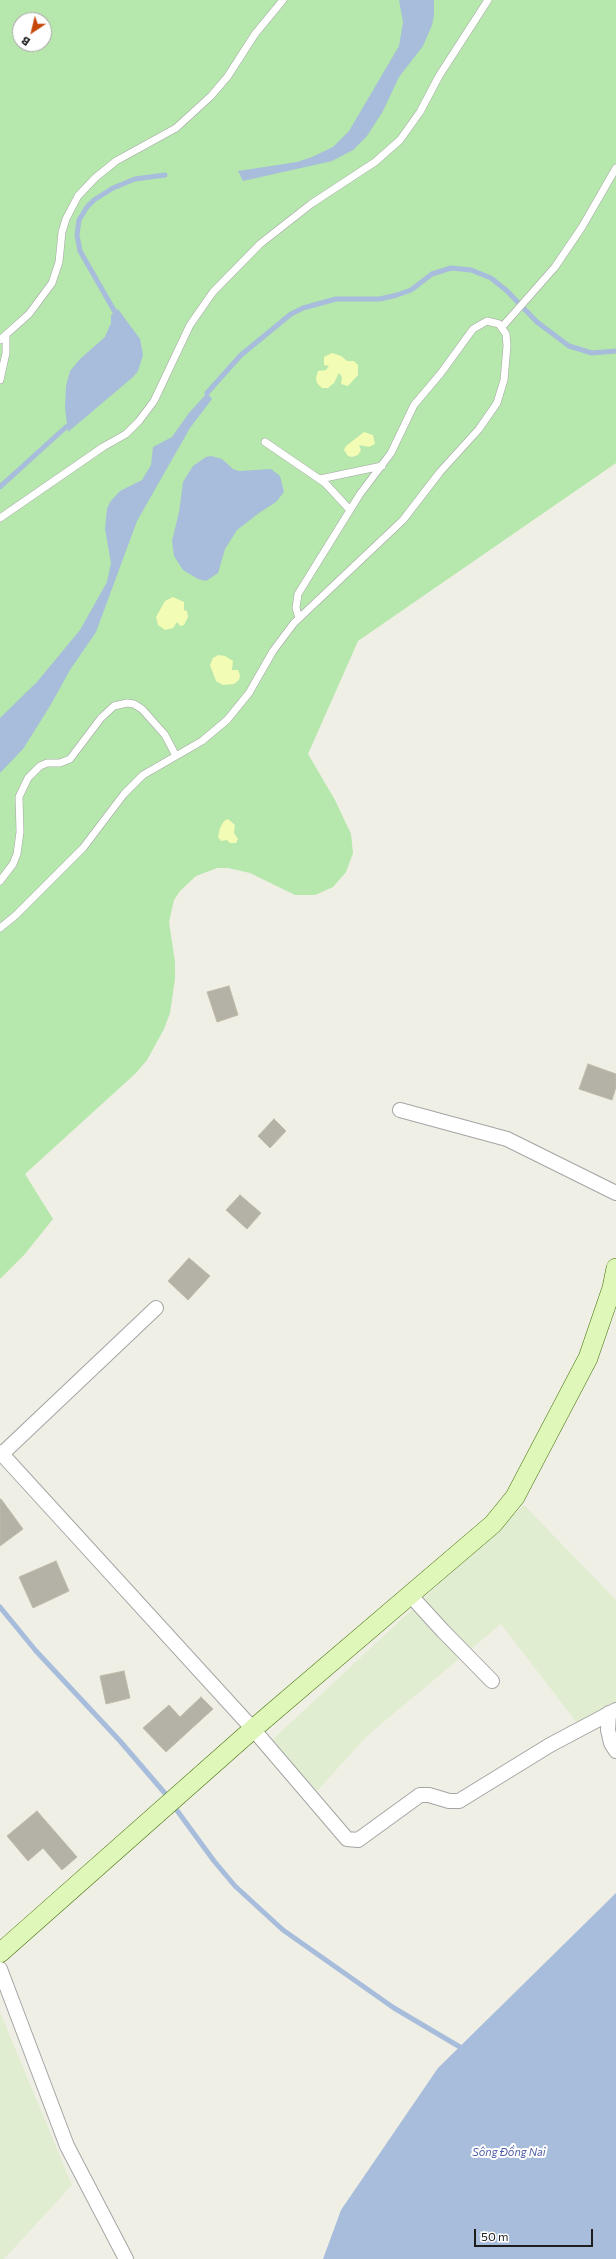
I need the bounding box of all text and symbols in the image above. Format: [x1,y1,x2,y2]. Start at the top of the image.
north arrow [12,12,52,52]
text: B [19,34,32,49]
water label: Sông Đồng Nai [472,2145,546,2159]
scale bar [476,2221,595,2247]
text: 50 m [481,2229,509,2243]

